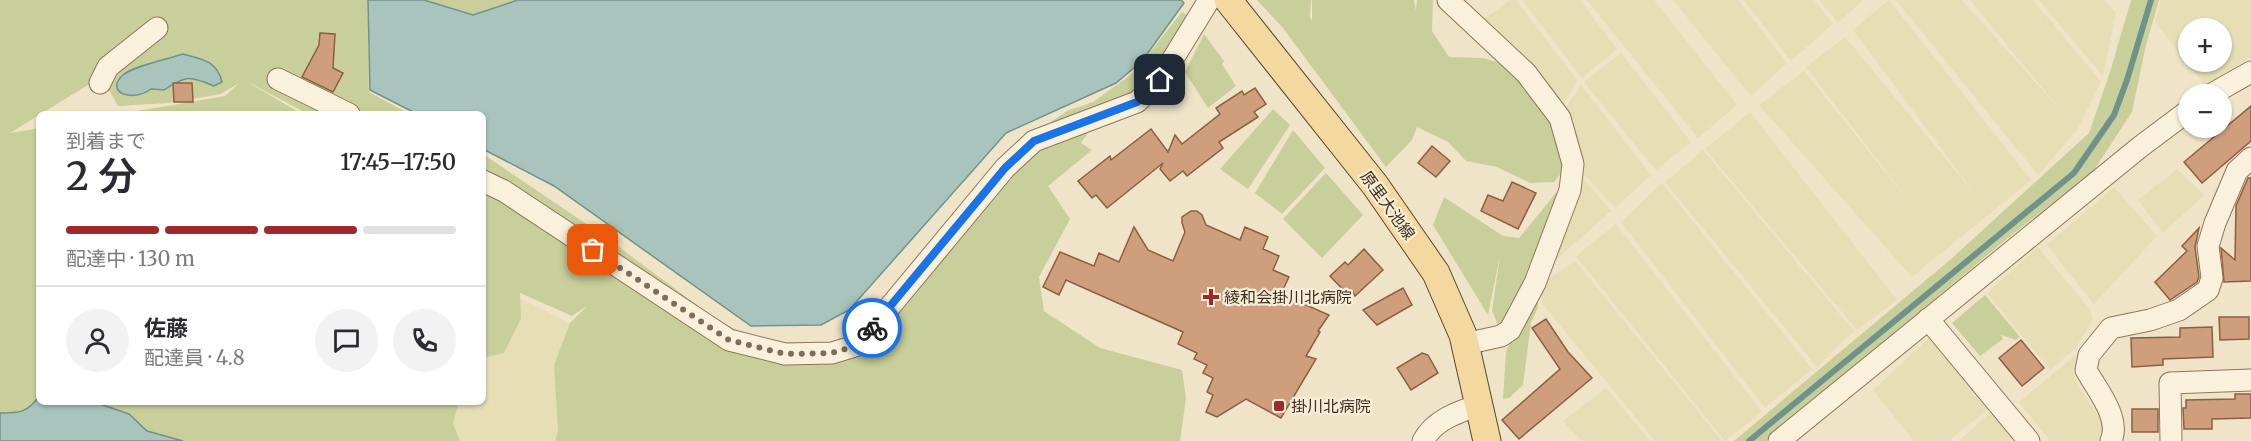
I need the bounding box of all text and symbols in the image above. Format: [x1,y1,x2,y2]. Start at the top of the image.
map controls [2178,18,2232,138]
button: + [2178,18,2232,72]
pin [1134,54,1185,105]
icon: home [1143,63,1176,96]
button: − [2178,84,2232,138]
text: 到着まで [66,128,146,153]
text: 17:45–17:50 [340,148,456,176]
text: 2 分 [66,152,137,201]
street label: 原里大池線 [1356,167,1420,243]
pin [567,224,618,275]
icon: bag [576,233,609,266]
text: 配達中 · 130 m [66,246,195,271]
place label: 綾和会掛川北病院 [1224,287,1352,307]
marker: 綾和会掛川北病院 [1202,288,1220,306]
courier [842,298,902,358]
button: person [66,309,129,372]
button: chat [315,309,378,372]
button: phone [393,309,456,372]
icon: bike [856,312,889,345]
text: 佐藤 [144,314,188,342]
text: 配達員 · 4.8 [144,345,245,370]
place label: 掛川北病院 [1291,396,1371,416]
marker: 掛川北病院 [1272,399,1286,413]

